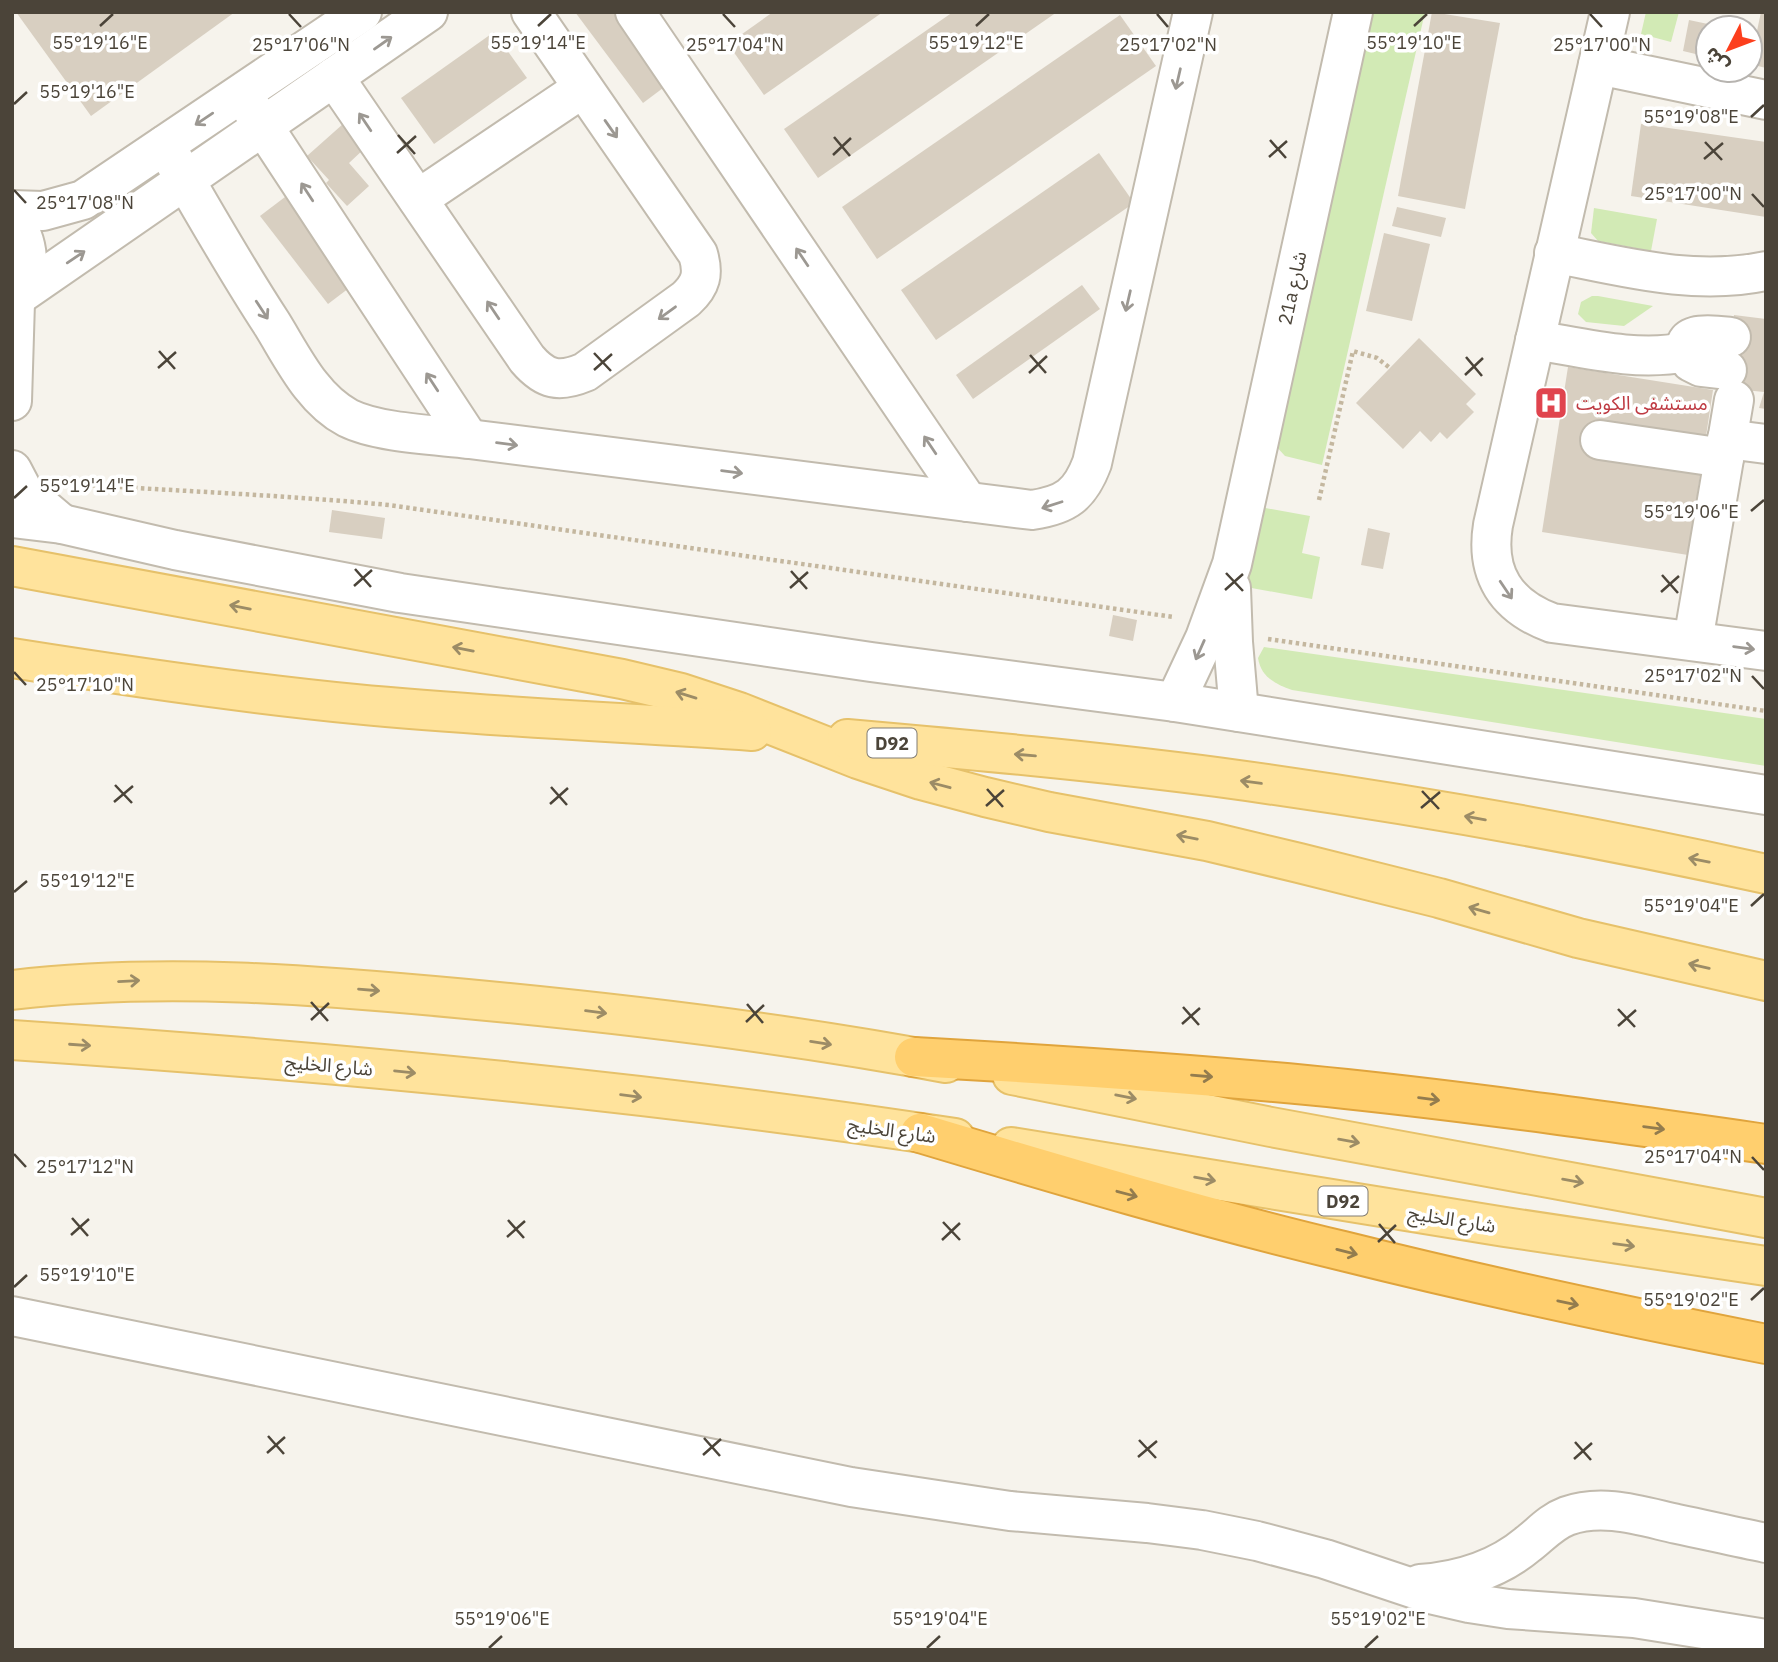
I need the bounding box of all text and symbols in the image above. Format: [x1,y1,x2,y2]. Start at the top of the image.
north arrow [1694,14,1764,84]
text: 55°19'16"E [52,31,148,54]
text: 55°19'14"E [490,31,586,54]
text: 55°19'12"E [928,31,1024,54]
text: 55°19'10"E [1366,31,1462,54]
text: 25°17'06"N [252,33,350,56]
text: 25°17'04"N [686,33,784,56]
text: 25°17'02"N [1119,33,1217,56]
text: 25°17'00"N [1553,33,1651,56]
one-way arrow [373,36,392,50]
text: ش [1699,43,1734,78]
one-way arrow [1170,67,1184,90]
text: 55°19'16"E [39,80,135,103]
text: 55°19'08"E [1643,105,1739,128]
one-way arrow [195,112,214,127]
one-way arrow [358,113,372,132]
one-way arrow [604,119,618,138]
text: 25°17'00"N [1644,182,1742,205]
one-way arrow [300,183,314,202]
text: 25°17'08"N [36,191,134,214]
one-way arrow [794,248,809,267]
street label: 21a شارع [1273,249,1313,327]
one-way arrow [65,250,85,264]
one-way arrow [1121,289,1134,312]
one-way arrow [256,299,270,319]
one-way arrow [486,300,500,320]
one-way arrow [658,306,677,320]
one-way arrow [424,373,439,392]
hospital icon: مستشفى الكويت [1532,384,1570,422]
place label: مستشفى الكويت [1576,391,1708,415]
one-way arrow [923,436,937,455]
one-way arrow [495,438,517,451]
one-way arrow [720,466,743,479]
text: 55°19'14"E [39,474,135,497]
one-way arrow [1041,499,1063,512]
text: 55°19'06"E [1643,500,1739,523]
one-way arrow [1499,580,1513,599]
one-way arrow [229,600,252,614]
one-way arrow [1193,639,1206,661]
one-way arrow [452,642,475,656]
one-way arrow [1732,642,1755,655]
text: 25°17'02"N [1644,664,1742,687]
text: 25°17'10"N [36,673,134,696]
one-way arrow [675,688,697,701]
road number: D92 [868,728,917,758]
one-way arrow [1014,748,1037,761]
one-way arrow [1240,775,1263,788]
one-way arrow [930,778,952,791]
one-way arrow [1464,810,1487,824]
one-way arrow [1176,830,1199,844]
one-way arrow [1688,853,1711,866]
text: 55°19'12"E [39,869,135,892]
text: 55°19'04"E [1643,894,1739,917]
one-way arrow [1468,902,1490,915]
one-way arrow [1688,959,1711,972]
one-way arrow [117,974,140,987]
one-way arrow [358,984,380,997]
one-way arrow [584,1006,607,1019]
one-way arrow [809,1037,832,1050]
one-way arrow [69,1038,92,1051]
street label: شارع الخليج [284,1049,374,1084]
one-way arrow [393,1066,415,1079]
one-way arrow [1191,1070,1213,1083]
one-way arrow [619,1090,642,1103]
one-way arrow [1114,1091,1137,1105]
one-way arrow [1417,1092,1440,1105]
street label: شارع الخليج [846,1112,937,1151]
one-way arrow [1642,1122,1665,1135]
one-way arrow [1337,1135,1360,1148]
text: 25°17'04"N [1644,1145,1742,1168]
text: 25°17'12"N [36,1155,134,1178]
one-way arrow [1194,1173,1216,1186]
one-way arrow [1561,1175,1584,1189]
road number: D92 [1318,1186,1368,1216]
one-way arrow [1115,1188,1138,1201]
street label: شارع الخليج [1406,1200,1497,1241]
one-way arrow [1612,1238,1635,1251]
one-way arrow [1335,1246,1358,1259]
text: 55°19'10"E [39,1263,135,1286]
text: 55°19'02"E [1643,1288,1739,1311]
one-way arrow [1556,1297,1579,1311]
text: 55°19'06"E [454,1607,550,1630]
text: 55°19'04"E [892,1607,988,1630]
text: 55°19'02"E [1330,1607,1426,1630]

